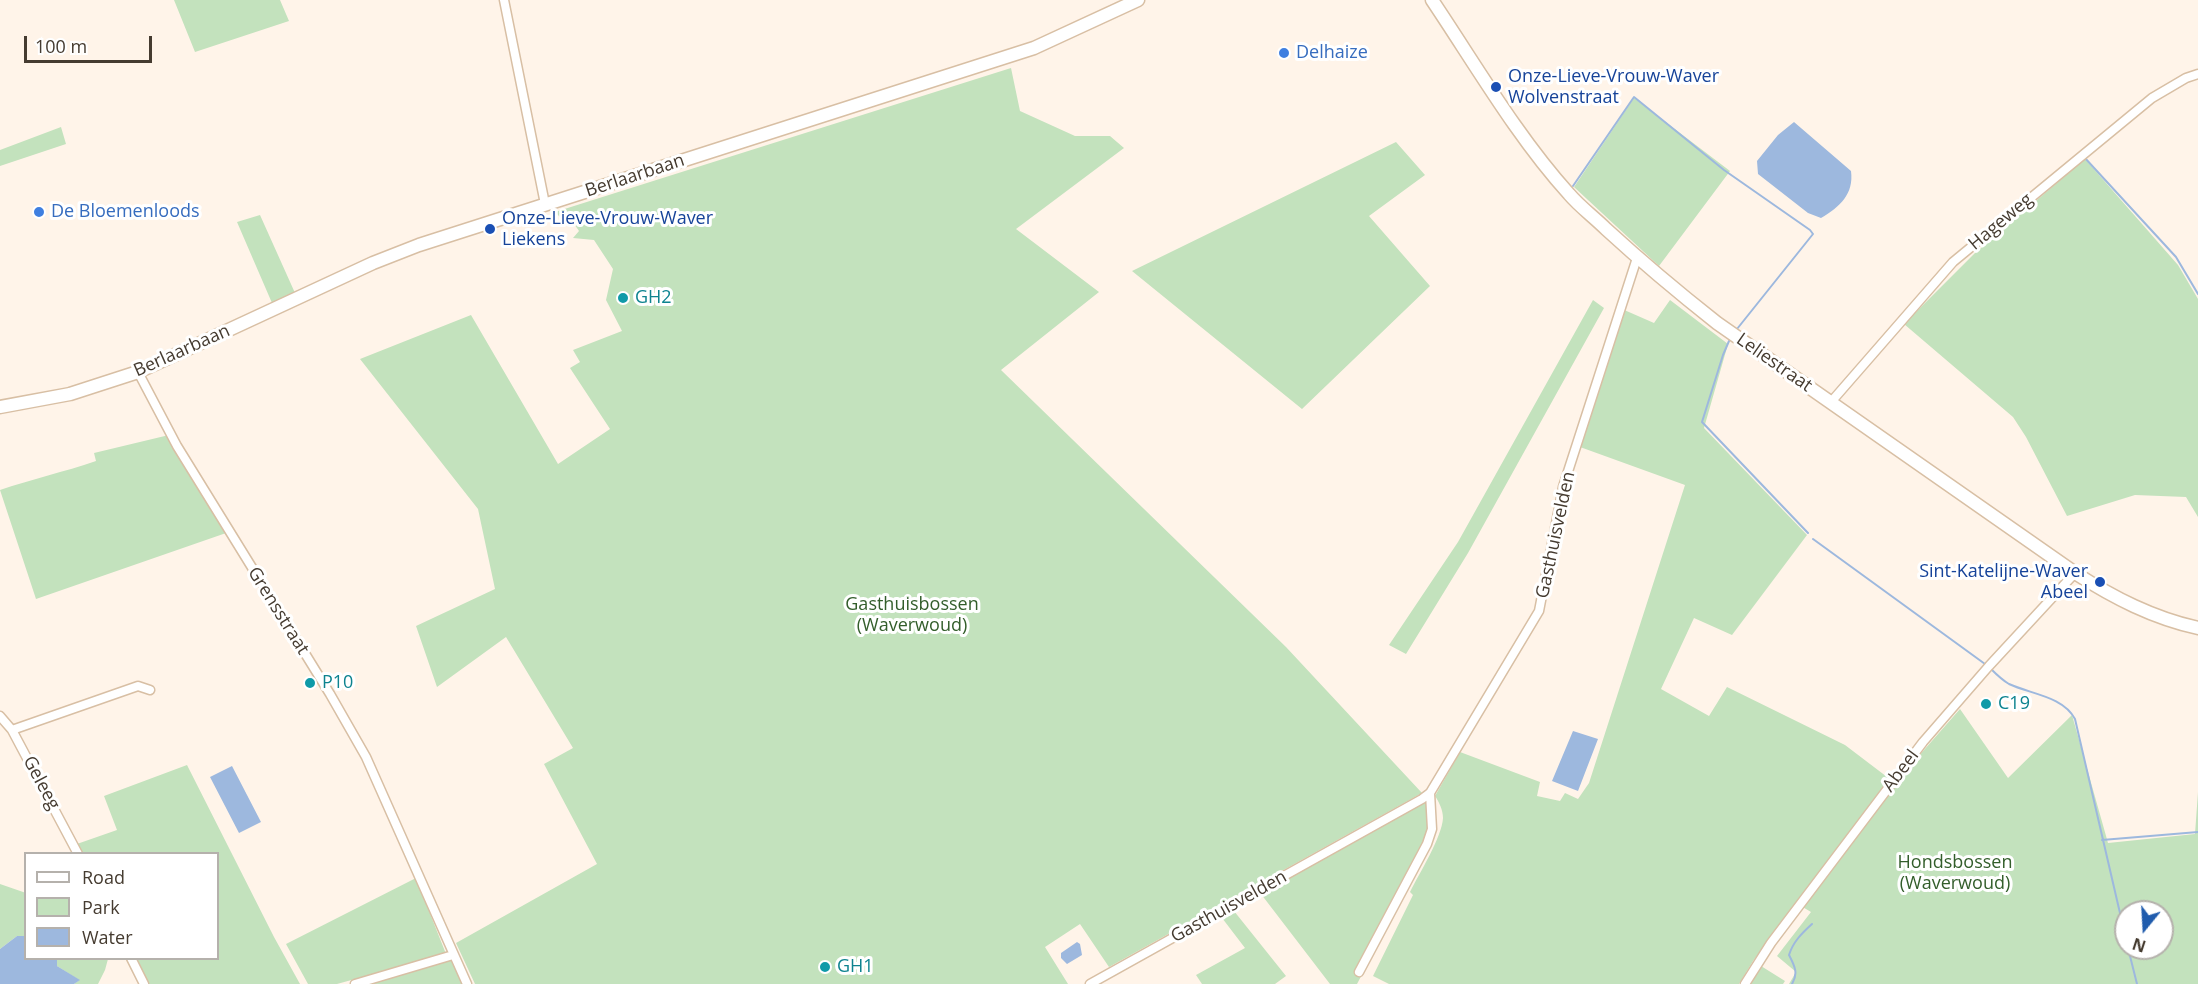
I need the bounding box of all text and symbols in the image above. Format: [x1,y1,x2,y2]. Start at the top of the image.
scale bar [27,24,154,62]
text: 100 m [35,34,87,58]
place label: Delhaize [1296,42,1368,64]
marker: Delhaize [1277,46,1291,60]
place label: Onze-Lieve-Vrouw-Waver Wolvenstraat [1508,66,1719,109]
marker: Onze-Lieve-Vrouw-Waver Wolvenstraat [1489,80,1503,94]
street label: Berlaarbaan [583,150,687,202]
street label: Hageweg [1965,189,2037,255]
place label: De Bloemenloods [51,201,200,223]
marker: De Bloemenloods [32,205,46,219]
place label: Onze-Lieve-Vrouw-Waver Liekens [502,208,713,250]
marker: Onze-Lieve-Vrouw-Waver Liekens [483,222,497,236]
place label: GH2 [635,287,672,309]
marker: GH2 [616,291,630,305]
street label: Berlaarbaan [131,320,233,382]
street label: Leliestraat [1732,329,1816,397]
street label: Gasthuisvelden [1532,470,1580,600]
place label: Sint-Katelijne-Waver Abeel [1919,561,2088,604]
street label: Grensstraat [243,563,313,659]
marker: Sint-Katelijne-Waver Abeel [2093,575,2107,589]
park label: Gasthuisbossen (Waverwoud) [845,594,979,636]
place label: P10 [322,672,353,694]
marker: P10 [303,676,317,690]
place label: C19 [1998,693,2030,715]
marker: C19 [1979,697,1993,711]
street label: Abeel [1878,746,1924,796]
street label: Geleeg [18,752,64,814]
legend [24,852,219,960]
park label: Hondsbossen (Waverwoud) [1898,852,2012,894]
text: Road [82,865,125,889]
street label: Gasthuisvelden [1167,866,1291,948]
text: Park [82,895,120,919]
north arrow [2114,900,2174,960]
text: Water [82,925,133,949]
text: N [2129,933,2149,958]
place label: GH1 [837,956,874,978]
marker: GH1 [818,960,832,974]

